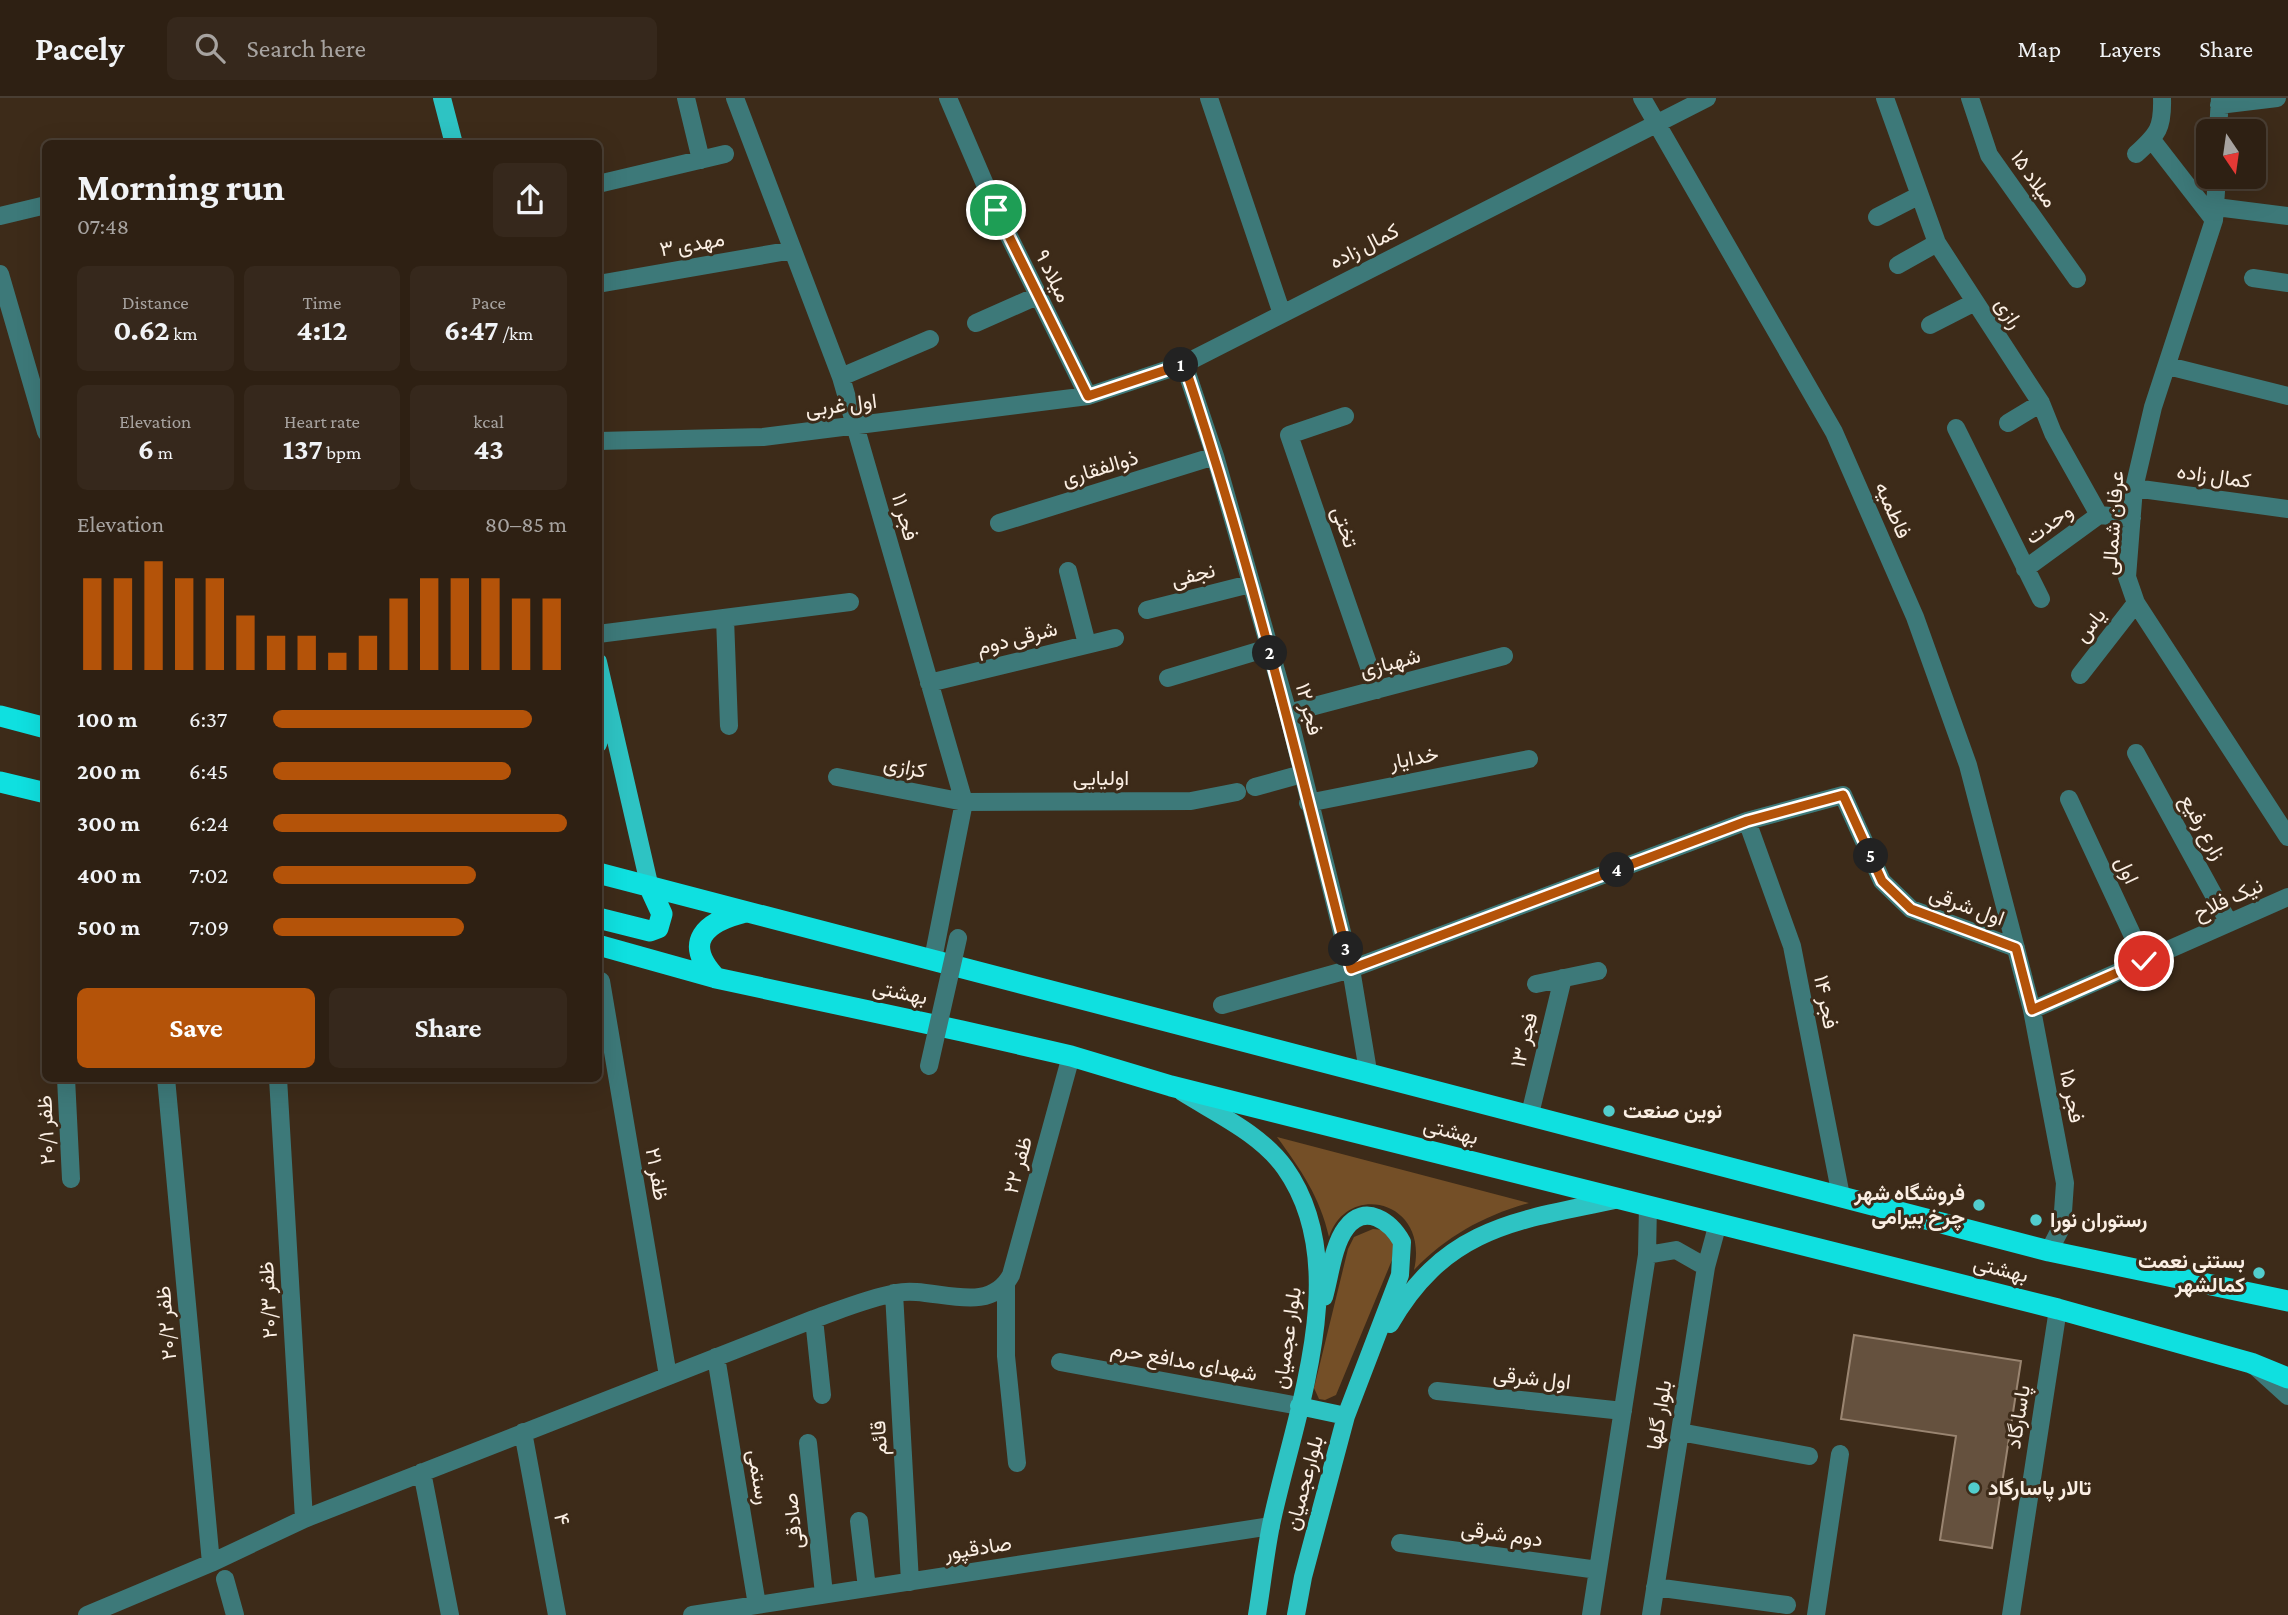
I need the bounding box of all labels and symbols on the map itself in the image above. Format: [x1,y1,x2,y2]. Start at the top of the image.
north arrow [2196,119,2266,189]
street label: میلاد ۱۵ [2006,146,2062,212]
pin [966,180,1026,240]
street label: کمال زاده [1325,218,1403,275]
street label: مهدی ۳ [658,227,726,262]
street label: میلاد ۹ [1030,246,1076,306]
street label: رازی [1989,293,2028,334]
pin: 1 [1164,348,1198,382]
street label: اول غربی [804,389,878,422]
street label: ذوالفقاری [1059,445,1141,492]
street label: کمال زاده [2175,459,2253,494]
street label: عرفان شمالی [2097,470,2130,576]
street label: فاطمیه [1870,478,1916,542]
street label: فجر ۱۱ [886,491,923,544]
street label: وحدت [2021,499,2078,550]
street label: تختی [1327,503,1363,551]
street label: نجفی [1169,558,1217,592]
street label: یاس [2069,603,2111,647]
street label: شرقی دوم [974,616,1060,662]
pin: 2 [1252,636,1288,670]
street label: شهبازی [1357,643,1423,684]
street label: فجر ۱۲ [1290,680,1327,738]
street label: خدایار [1387,742,1441,776]
street label: کزازی [881,751,928,784]
street label: اولیایی [1073,766,1129,791]
street label: زارع رفیع [2173,790,2231,865]
pin: 5 [1854,838,1888,874]
pin: 4 [1600,852,1634,888]
street label: اول [2109,852,2144,888]
street label: نیک فلاح [2189,873,2267,927]
street label: اول شرقی [1926,881,2008,932]
pin [2114,931,2174,991]
pin: 3 [1328,932,1364,966]
street label: فجر ۱۴ [1808,973,1843,1031]
street label: بهشتی [870,974,930,1010]
street label: فجر ۱۳ [1506,1010,1543,1070]
street label: فجر ۱۵ [2054,1067,2089,1125]
street label: ظفر ۲۰/۱ [32,1095,61,1165]
place label: نوین صنعت [1623,1099,1722,1124]
marker: نوین صنعت [1601,1103,1617,1119]
street label: بهشتی [1421,1113,1481,1150]
street label: ظفر ۲۲ [999,1134,1038,1196]
street label: ظفر ۲۱ [640,1146,673,1202]
place label: فروشگاه شهر چرخ بیرامی [1853,1181,1965,1231]
marker: فروشگاه شهر چرخ بیرامی [1971,1197,1987,1213]
place label: رستوران نورا [2050,1208,2147,1233]
marker: رستوران نورا [2028,1212,2044,1228]
place label: بستنی نعمت کمالشهر [2138,1249,2245,1298]
street label: بهشتی [1971,1251,2031,1288]
street label: ظفر ۲۰/۳ [254,1261,283,1339]
marker: بستنی نعمت کمالشهر [2251,1265,2267,1281]
street label: ظفر ۲۰/۲ [151,1285,182,1361]
street label: بلوار عجمیان [1268,1285,1307,1391]
street label: شهدای مدافع حرم [1109,1336,1259,1388]
street label: اول شرقی [1492,1362,1572,1395]
street label: بلوار گلها [1642,1378,1677,1452]
street label: پاسارگاد [2001,1383,2037,1451]
street label: قائم [866,1420,894,1456]
street label: بلوارعجمیان [1280,1433,1329,1533]
street label: رستمی [742,1448,775,1506]
place label: تالار پاسارگاد [1988,1476,2091,1502]
marker: تالار پاسارگاد [1966,1480,1982,1496]
street label: صادقی [778,1492,808,1550]
street label: ۴ [549,1511,575,1527]
street label: دوم شرقی [1459,1516,1544,1554]
street label: صادقپور [942,1531,1014,1567]

